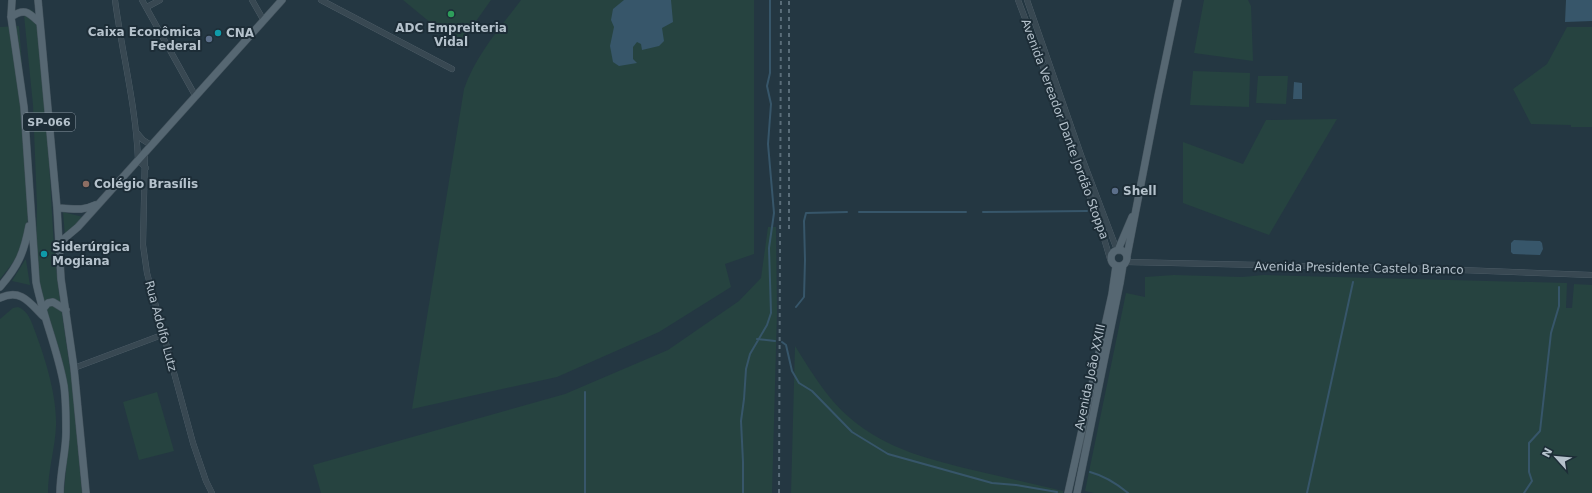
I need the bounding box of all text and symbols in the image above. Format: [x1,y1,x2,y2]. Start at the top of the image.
marker: ADC Empreiteria Vidal [446,9,456,19]
street label: Avenida Vereador Dante Jordão Stoppa [1018,17,1112,241]
place label: ADC Empreiteria Vidal [395,21,507,49]
place label: Caixa Econômica Federal [88,25,201,53]
place label: CNA [226,26,255,40]
marker: CNA [213,28,223,38]
marker: Caixa Econômica Federal [204,34,214,44]
road number: SP-066 [23,113,75,131]
place label: Colégio Brasílis [94,177,198,191]
marker: Colégio Brasílis [81,179,91,189]
place label: Shell [1123,184,1157,198]
marker: Shell [1110,186,1120,196]
place label: Siderúrgica Mogiana [52,240,130,268]
marker: Siderúrgica Mogiana [39,249,49,259]
street label: Avenida Presidente Castelo Branco [1254,259,1464,277]
street label: Rua Adolfo Lutz [142,279,180,373]
street label: Avenida João XXIII [1072,323,1108,431]
north arrow [1536,437,1576,477]
text: N [1540,446,1555,460]

